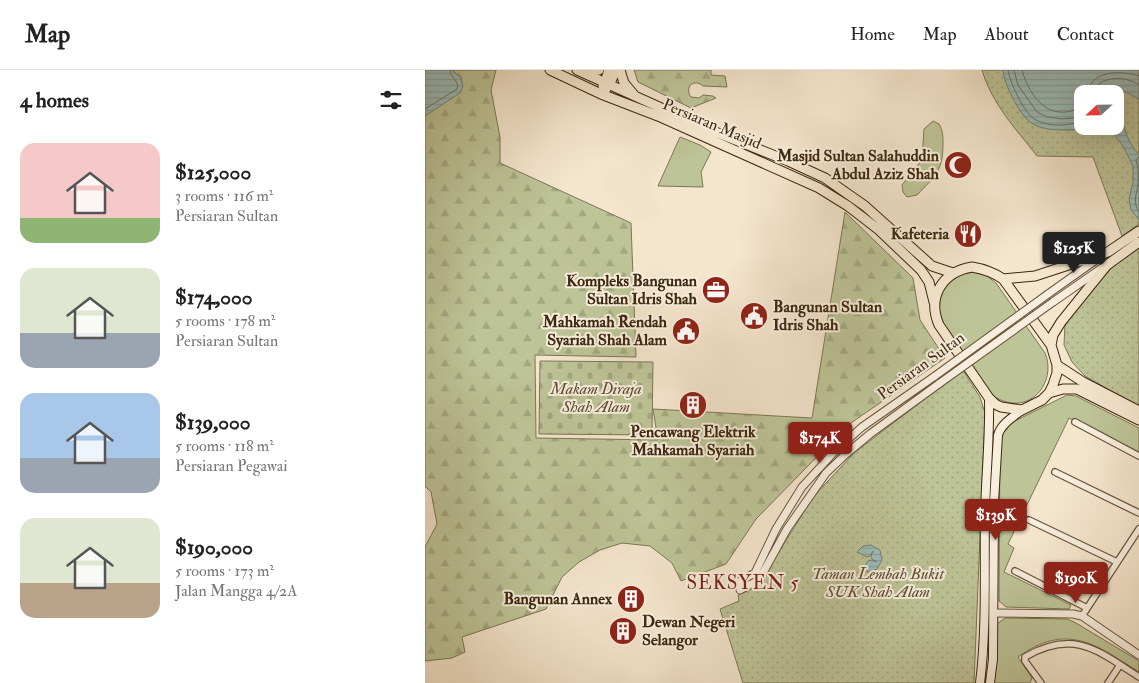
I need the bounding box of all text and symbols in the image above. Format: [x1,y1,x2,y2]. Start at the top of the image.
text: Map [25,19,70,50]
text: Home [850,23,895,46]
text: Map [923,23,957,46]
text: About [985,23,1029,46]
text: Contact [1057,23,1114,46]
north arrow [1074,85,1124,135]
map controls [1074,85,1124,135]
icon: filters [377,86,405,114]
text: 4 homes [20,87,89,114]
street label: Persiaran Masjid [660,94,764,154]
place label: Masjid Sultan Salahuddin Abdul Aziz Shah [776,146,940,184]
mosque icon: Masjid Sultan Salahuddin Abdul Aziz Shah [943,150,973,180]
text: $125,000 [175,159,251,186]
icon: home [60,163,120,223]
text: 3 rooms · 116 m² [175,186,273,206]
text: Persiaran Sultan [175,206,278,226]
restaurant icon: Kafeteria [953,219,983,249]
place label: Kafeteria [891,224,949,244]
pin: $125K [1039,232,1109,274]
text: $125K [1053,238,1095,258]
place label: Kompleks Bangunan Sultan Idris Shah [566,271,698,309]
office icon: Kompleks Bangunan Sultan Idris Shah [701,275,731,305]
text: $174,000 [175,284,253,311]
icon: home [60,288,120,348]
place label: Bangunan Sultan Idris Shah [773,297,883,335]
public building icon: Bangunan Sultan Idris Shah [739,301,769,331]
text: 5 rooms · 178 m² [175,311,275,331]
place label: Mahkamah Rendah Syariah Shah Alam [542,312,668,351]
public building icon: Mahkamah Rendah Syariah Shah Alam [671,316,701,346]
street label: Persiaran Sultan [873,328,969,404]
text: Persiaran Sultan [175,331,278,351]
park label: Makam Diraja Shah Alam [549,379,642,417]
building icon: Pencawang Elektrik Mahkamah Syariah [678,390,708,420]
text: $139,000 [175,409,251,436]
icon: home [60,413,120,473]
place label: Pencawang Elektrik Mahkamah Syariah [630,422,756,461]
pin: $174K [785,422,855,464]
text: $174K [799,428,841,448]
text: 5 rooms · 118 m² [175,436,274,456]
text: Persiaran Pegawai [175,456,288,476]
pin: $139K [961,498,1031,541]
text: $139K [976,505,1016,525]
text: $190,000 [175,534,253,561]
icon: home [60,538,120,598]
text: 5 rooms · 173 m² [175,561,274,581]
pin: $190K [1041,562,1111,604]
park label: Taman Lembah Bukit SUK Shah Alam [812,564,945,602]
text: $190K [1055,568,1097,588]
district label: SEKSYEN 5 [686,571,800,595]
text: Jalan Mangga 4/2A [175,581,297,601]
building icon: Bangunan Annex [616,584,646,614]
place label: Bangunan Annex [504,589,613,610]
place label: Dewan Negeri Selangor [642,612,736,651]
building icon: Dewan Negeri Selangor [608,616,638,646]

